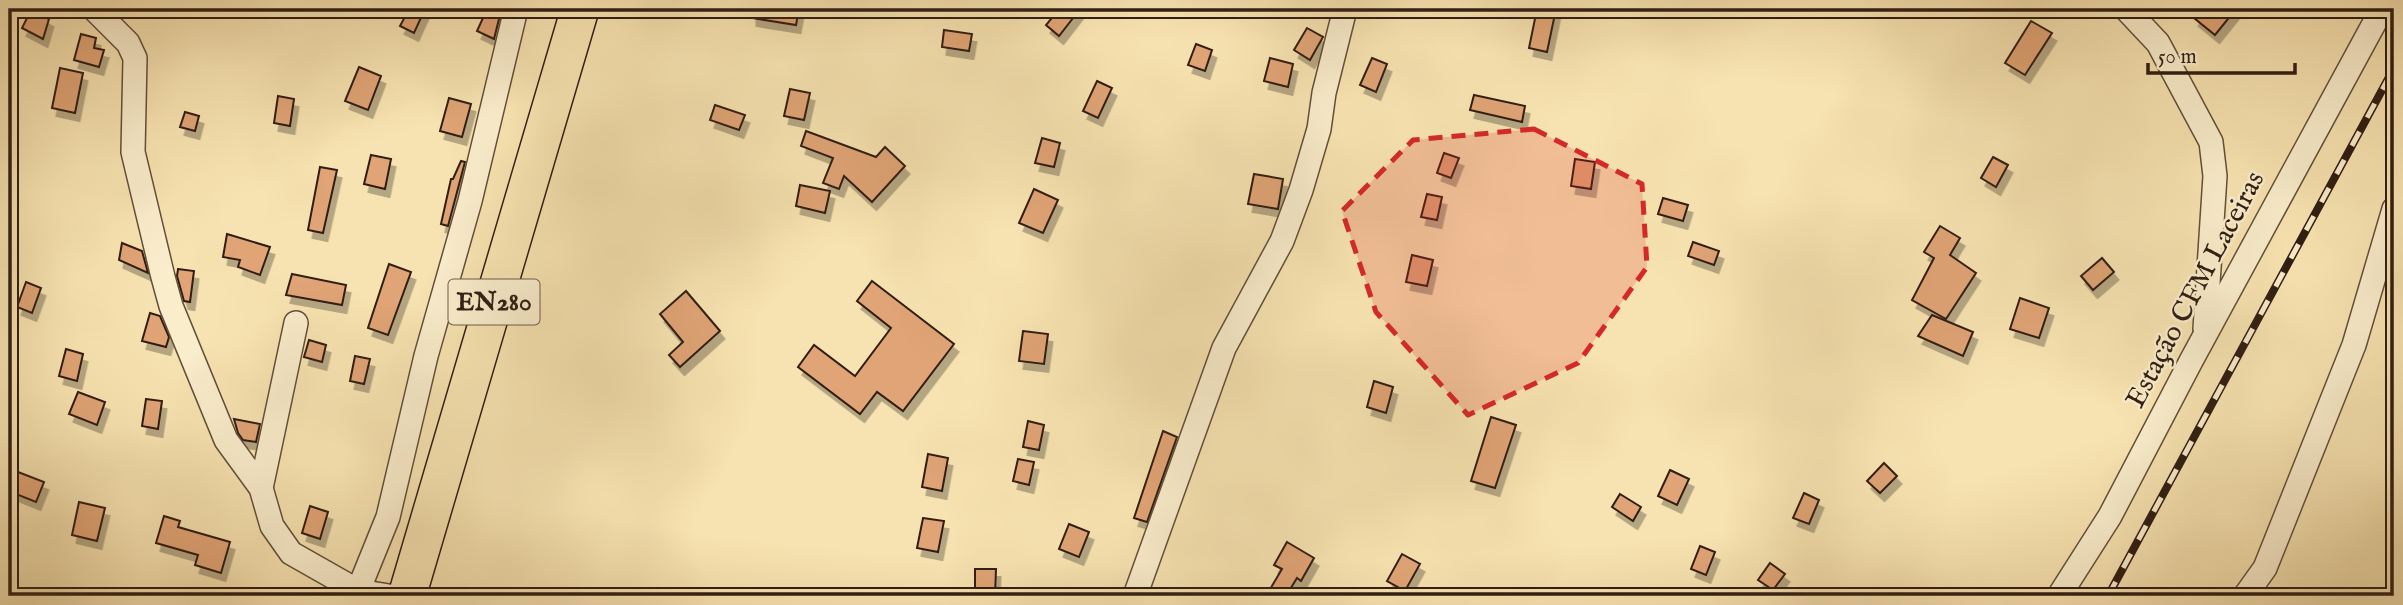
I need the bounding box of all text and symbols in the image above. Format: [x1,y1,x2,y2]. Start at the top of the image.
scale bar [2148,32,2294,76]
text: 50 m [2158,44,2197,71]
street label: Estação CFM Laceiras [2119,166,2273,414]
road number: EN280 [448,280,540,324]

